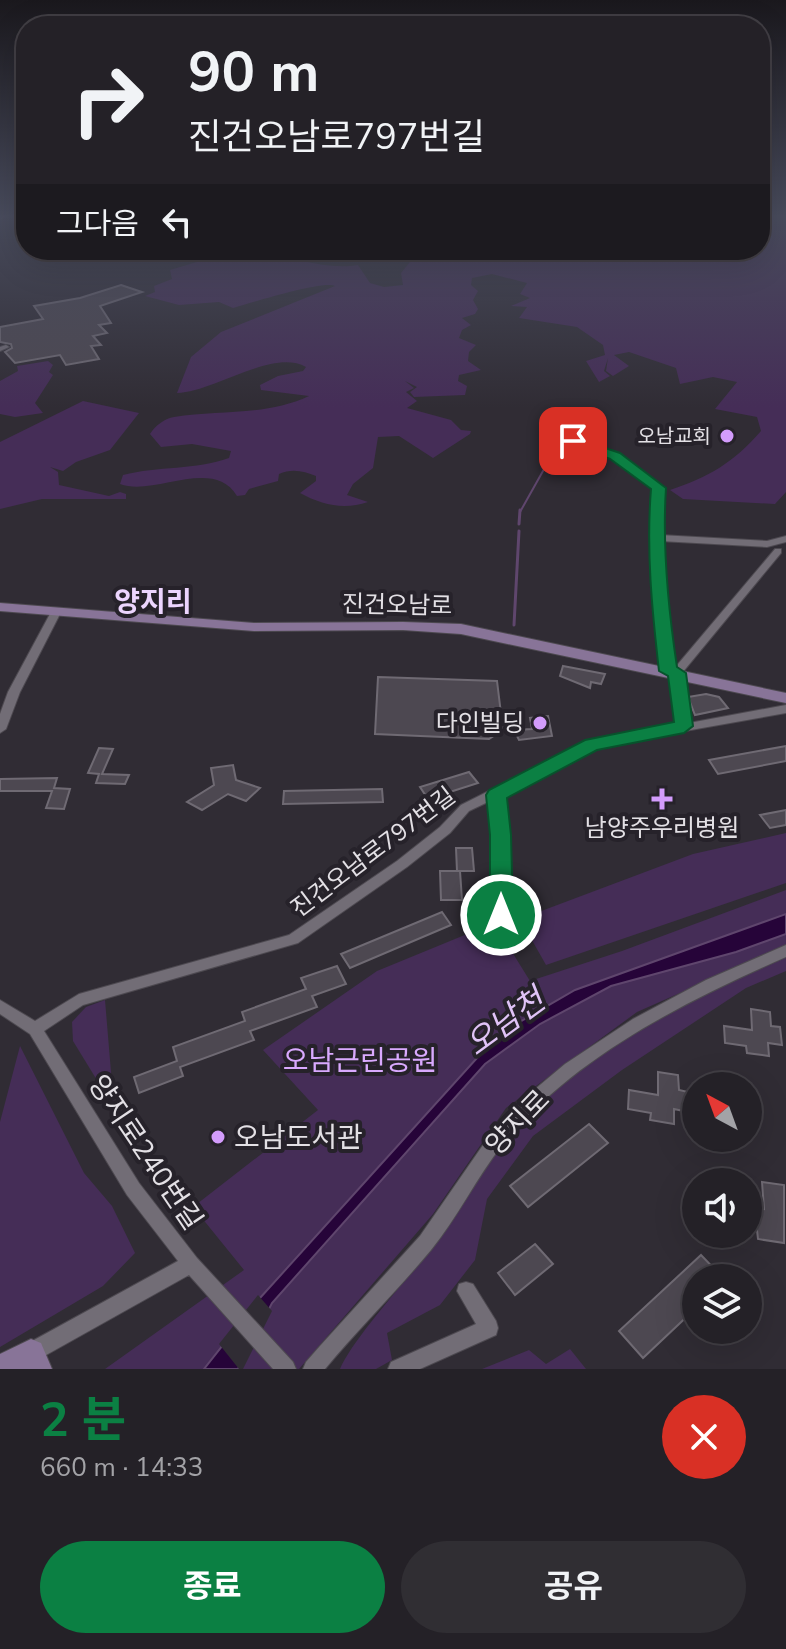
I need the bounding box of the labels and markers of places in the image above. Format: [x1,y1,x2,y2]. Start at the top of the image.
pin [539,407,607,475]
place label: 오남교회 [637,423,711,450]
marker: 오남교회 [718,427,736,445]
place label: 다인빌딩 [436,707,524,739]
marker: 다인빌딩 [531,714,549,732]
marker: 남양주우리병원 [651,788,673,810]
place label: 남양주우리병원 [585,812,739,844]
place label: 오남도서관 [234,1119,363,1157]
marker: 오남도서관 [209,1128,227,1146]

